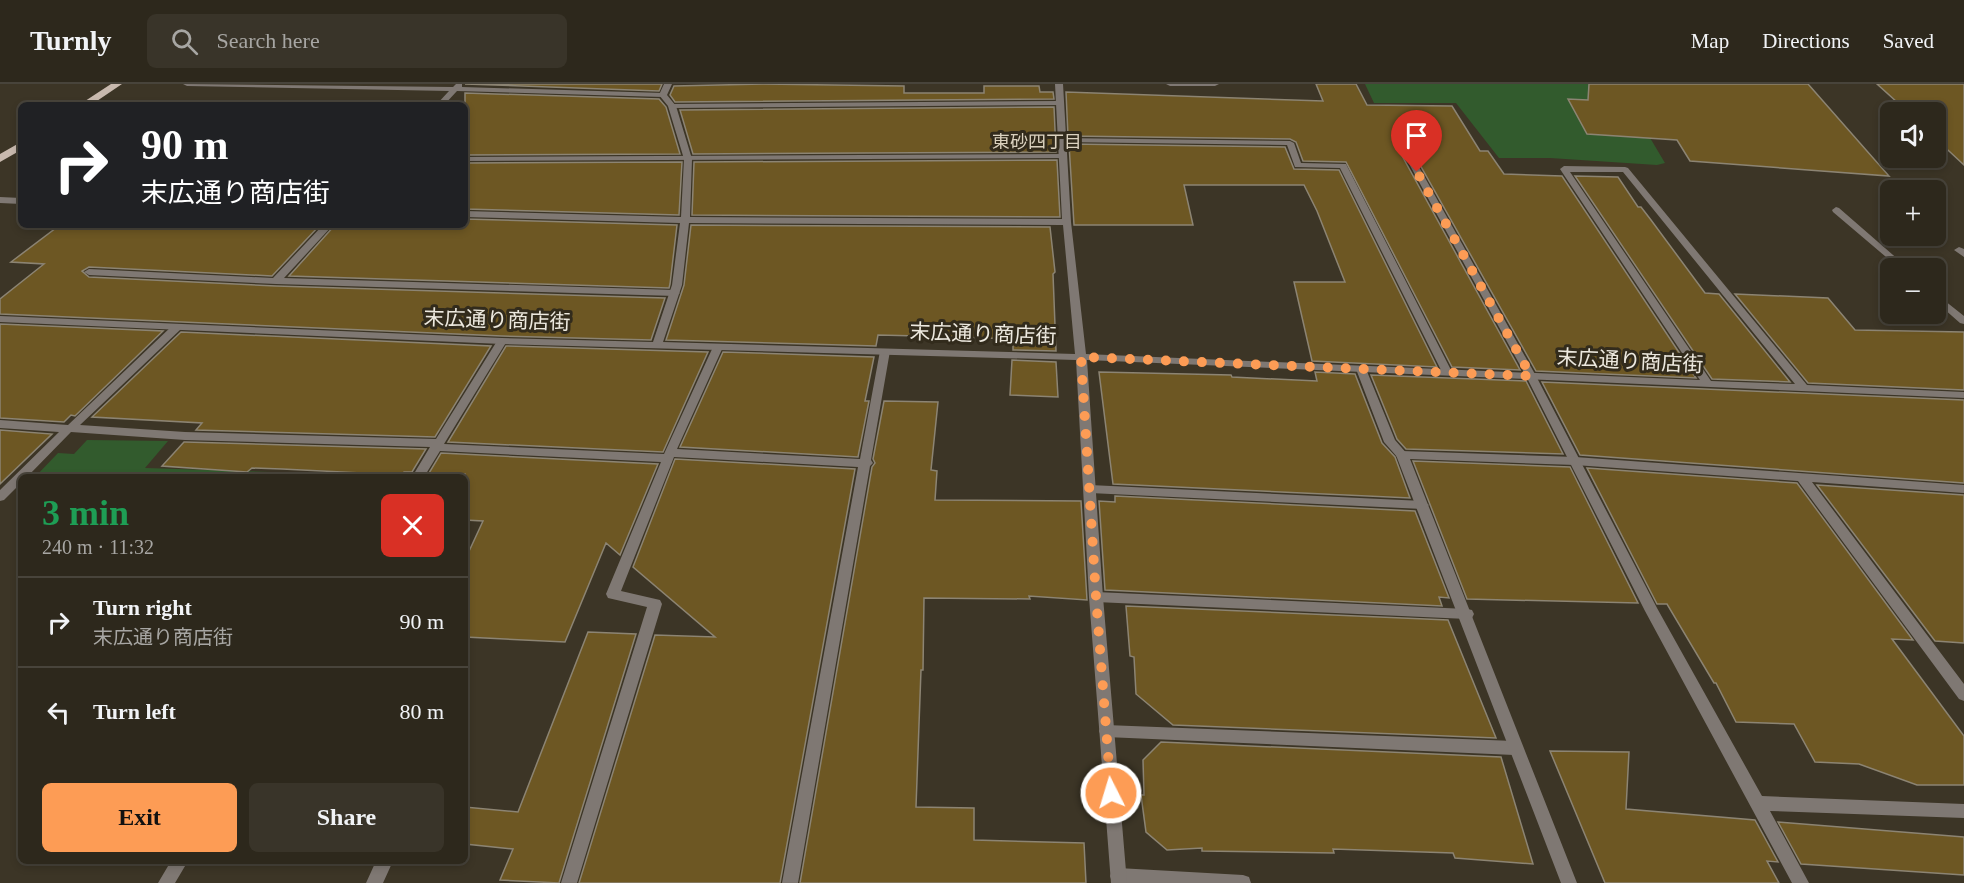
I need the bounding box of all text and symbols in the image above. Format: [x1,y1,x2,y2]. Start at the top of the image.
search box [147,14,567,68]
text: Turnly [30,25,111,56]
icon: search [168,25,201,58]
text: Search here [216,28,320,53]
text: Map [1691,29,1729,53]
text: Directions [1762,29,1850,53]
text: Saved [1883,29,1934,53]
map controls [1880,102,1946,324]
button: sound [1880,102,1946,168]
pin [1391,110,1442,172]
icon: arrive [1400,119,1433,152]
text: 90 m [141,122,229,168]
icon: right [42,126,120,204]
district label: 東砂四丁目 [992,132,1082,152]
text: 末広通り商店街 [141,178,330,208]
button: + [1880,180,1946,246]
button: − [1880,258,1946,324]
street label: 末広通り商店街 [423,305,571,335]
street label: 末広通り商店街 [909,319,1057,349]
street label: 末広通り商店街 [1556,345,1704,377]
text: 3 min [42,493,129,533]
button: close [381,494,444,557]
text: 240 m · 11:32 [42,536,154,558]
text: Turn right [93,595,192,620]
icon: right [42,606,75,639]
text: 90 m [399,609,444,634]
text: 末広通り商店街 [93,626,233,648]
icon: left [42,696,75,729]
text: Turn left [93,699,176,724]
text: 80 m [399,699,444,724]
position arrow [1079,761,1143,825]
button: Exit [42,783,237,852]
button: Share [249,783,444,852]

